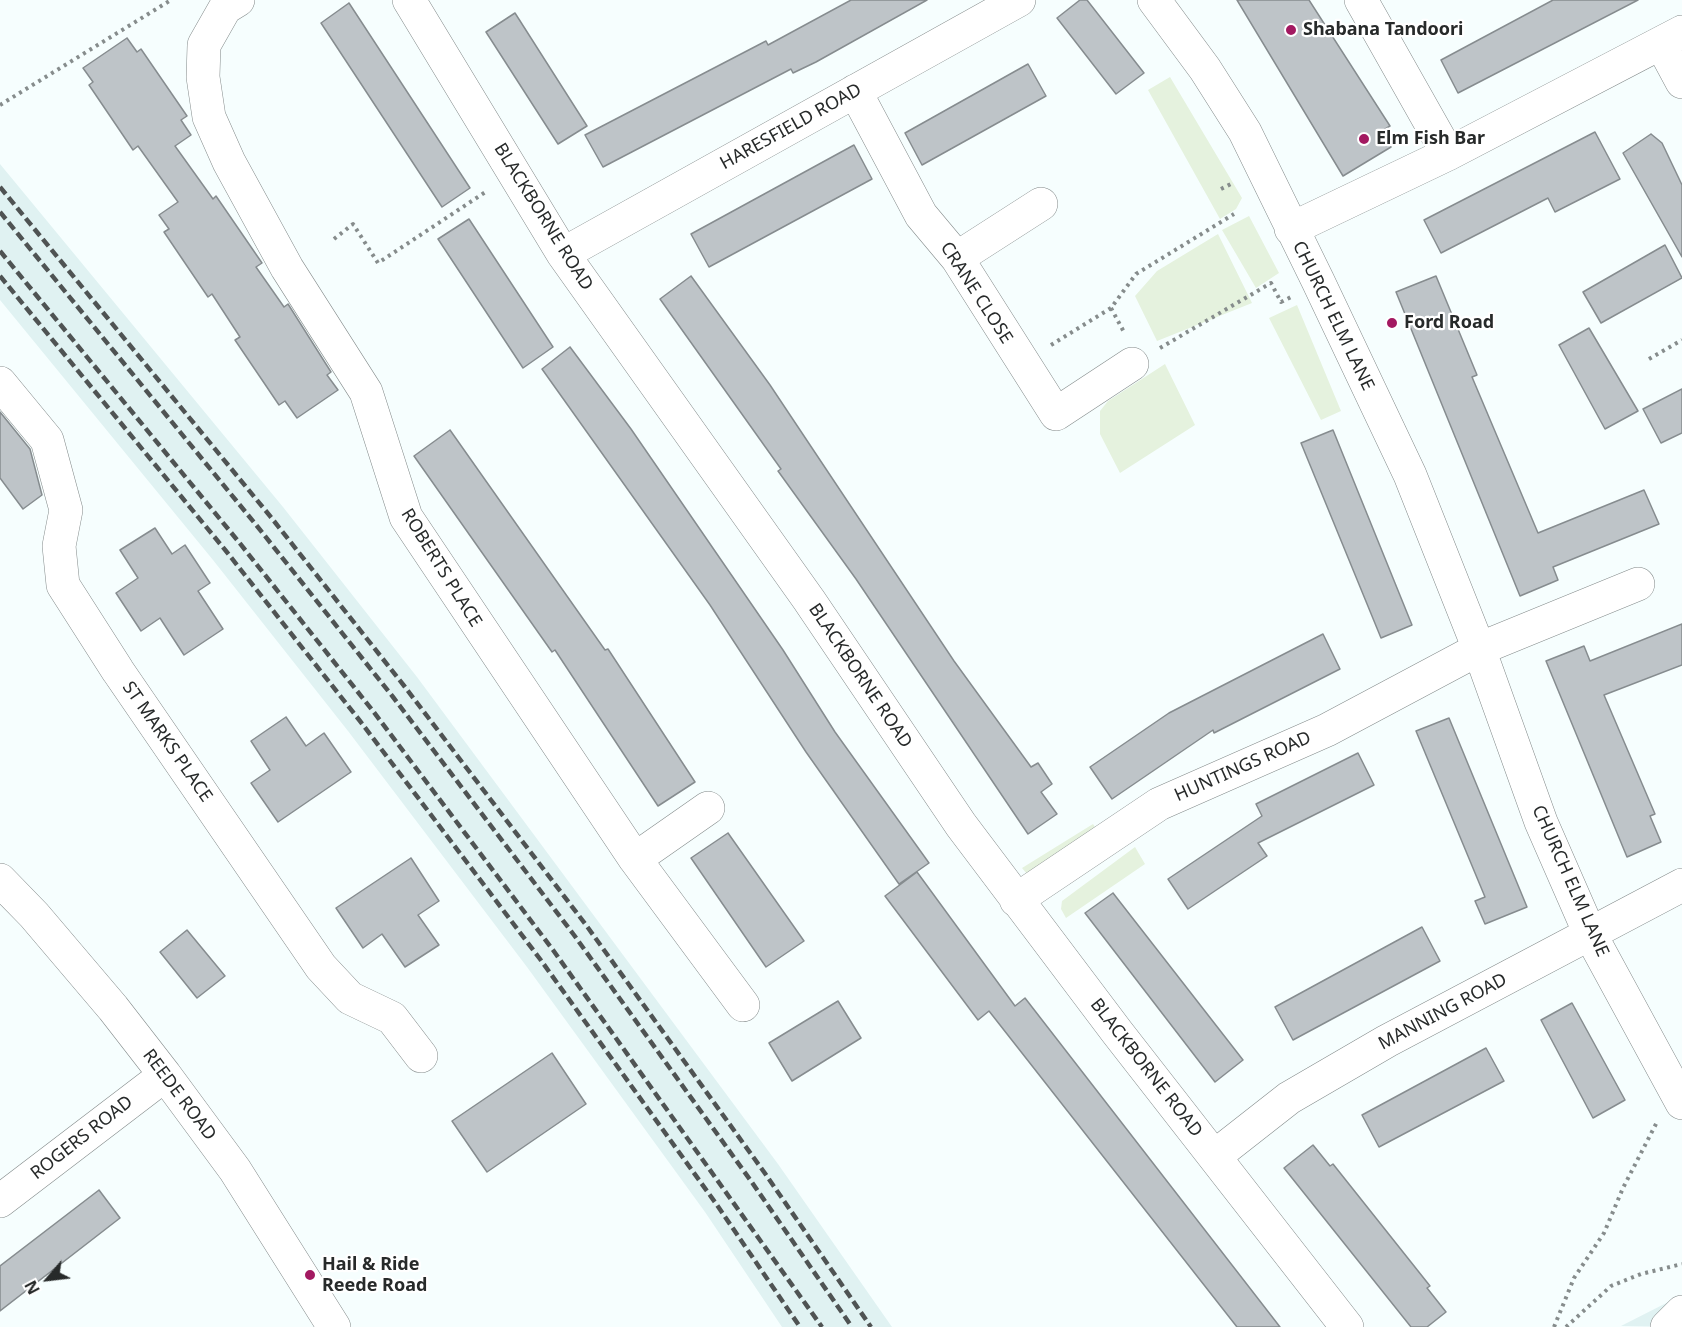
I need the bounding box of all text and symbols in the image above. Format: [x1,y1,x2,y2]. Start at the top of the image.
place label: Shabana Tandoori [1303,19,1463,41]
marker: Shabana Tandoori [1284,23,1298,37]
street label: HARESFIELD ROAD [717,79,865,175]
place label: Elm Fish Bar [1376,128,1485,150]
marker: Elm Fish Bar [1357,132,1371,146]
street label: BLACKBORNE ROAD [489,139,597,295]
street label: CRANE CLOSE [935,238,1017,348]
street label: CHURCH ELM LANE [1287,238,1379,394]
place label: Ford Road [1404,312,1494,334]
marker: Ford Road [1385,316,1399,330]
street label: ROBERTS PLACE [396,505,486,631]
street label: BLACKBORNE ROAD [804,600,916,752]
street label: ST MARKS PLACE [117,678,217,806]
street label: HUNTINGS ROAD [1171,727,1315,807]
street label: CHURCH ELM LANE [1527,802,1613,960]
street label: MANNING ROAD [1375,969,1511,1055]
street label: BLACKBORNE ROAD [1085,995,1207,1141]
street label: REEDE ROAD [138,1045,220,1145]
street label: ROGERS ROAD [27,1091,137,1185]
north arrow [18,1249,78,1309]
place label: Hail & Ride Reede Road [322,1254,427,1296]
marker: Hail & Ride Reede Road [303,1268,317,1282]
text: N [19,1277,45,1298]

